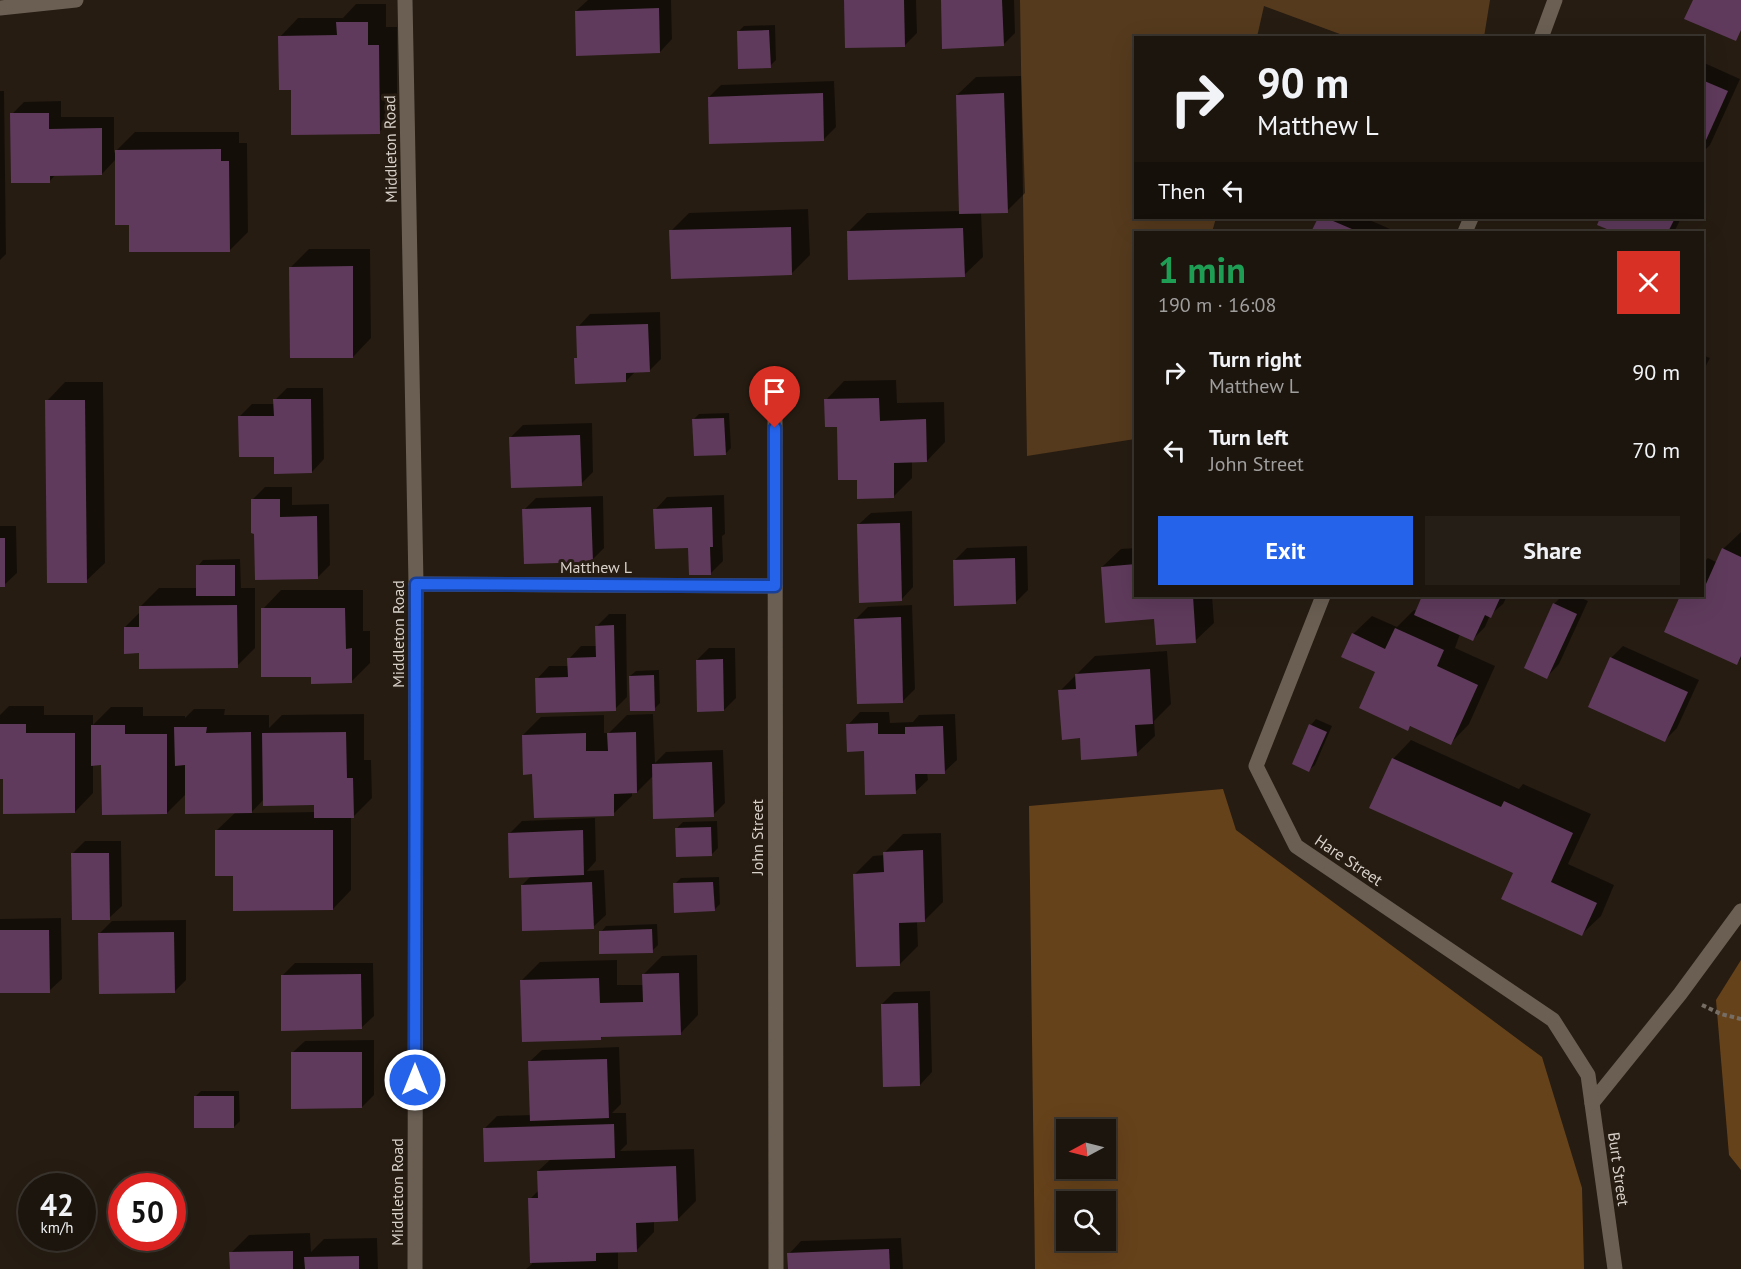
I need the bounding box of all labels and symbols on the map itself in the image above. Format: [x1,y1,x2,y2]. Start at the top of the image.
street label: Middleton Road [379,95,401,203]
pin [749,366,800,428]
street label: Matthew L [560,557,632,577]
street label: Middleton Road [388,580,408,688]
street label: John Street [747,798,767,876]
street label: Hare Street [1311,830,1387,890]
position arrow [383,1048,447,1112]
north arrow [1056,1119,1116,1179]
street label: Burt Street [1604,1131,1634,1208]
street label: Middleton Road [387,1138,407,1246]
speed limit sign: 50 [108,1173,186,1251]

